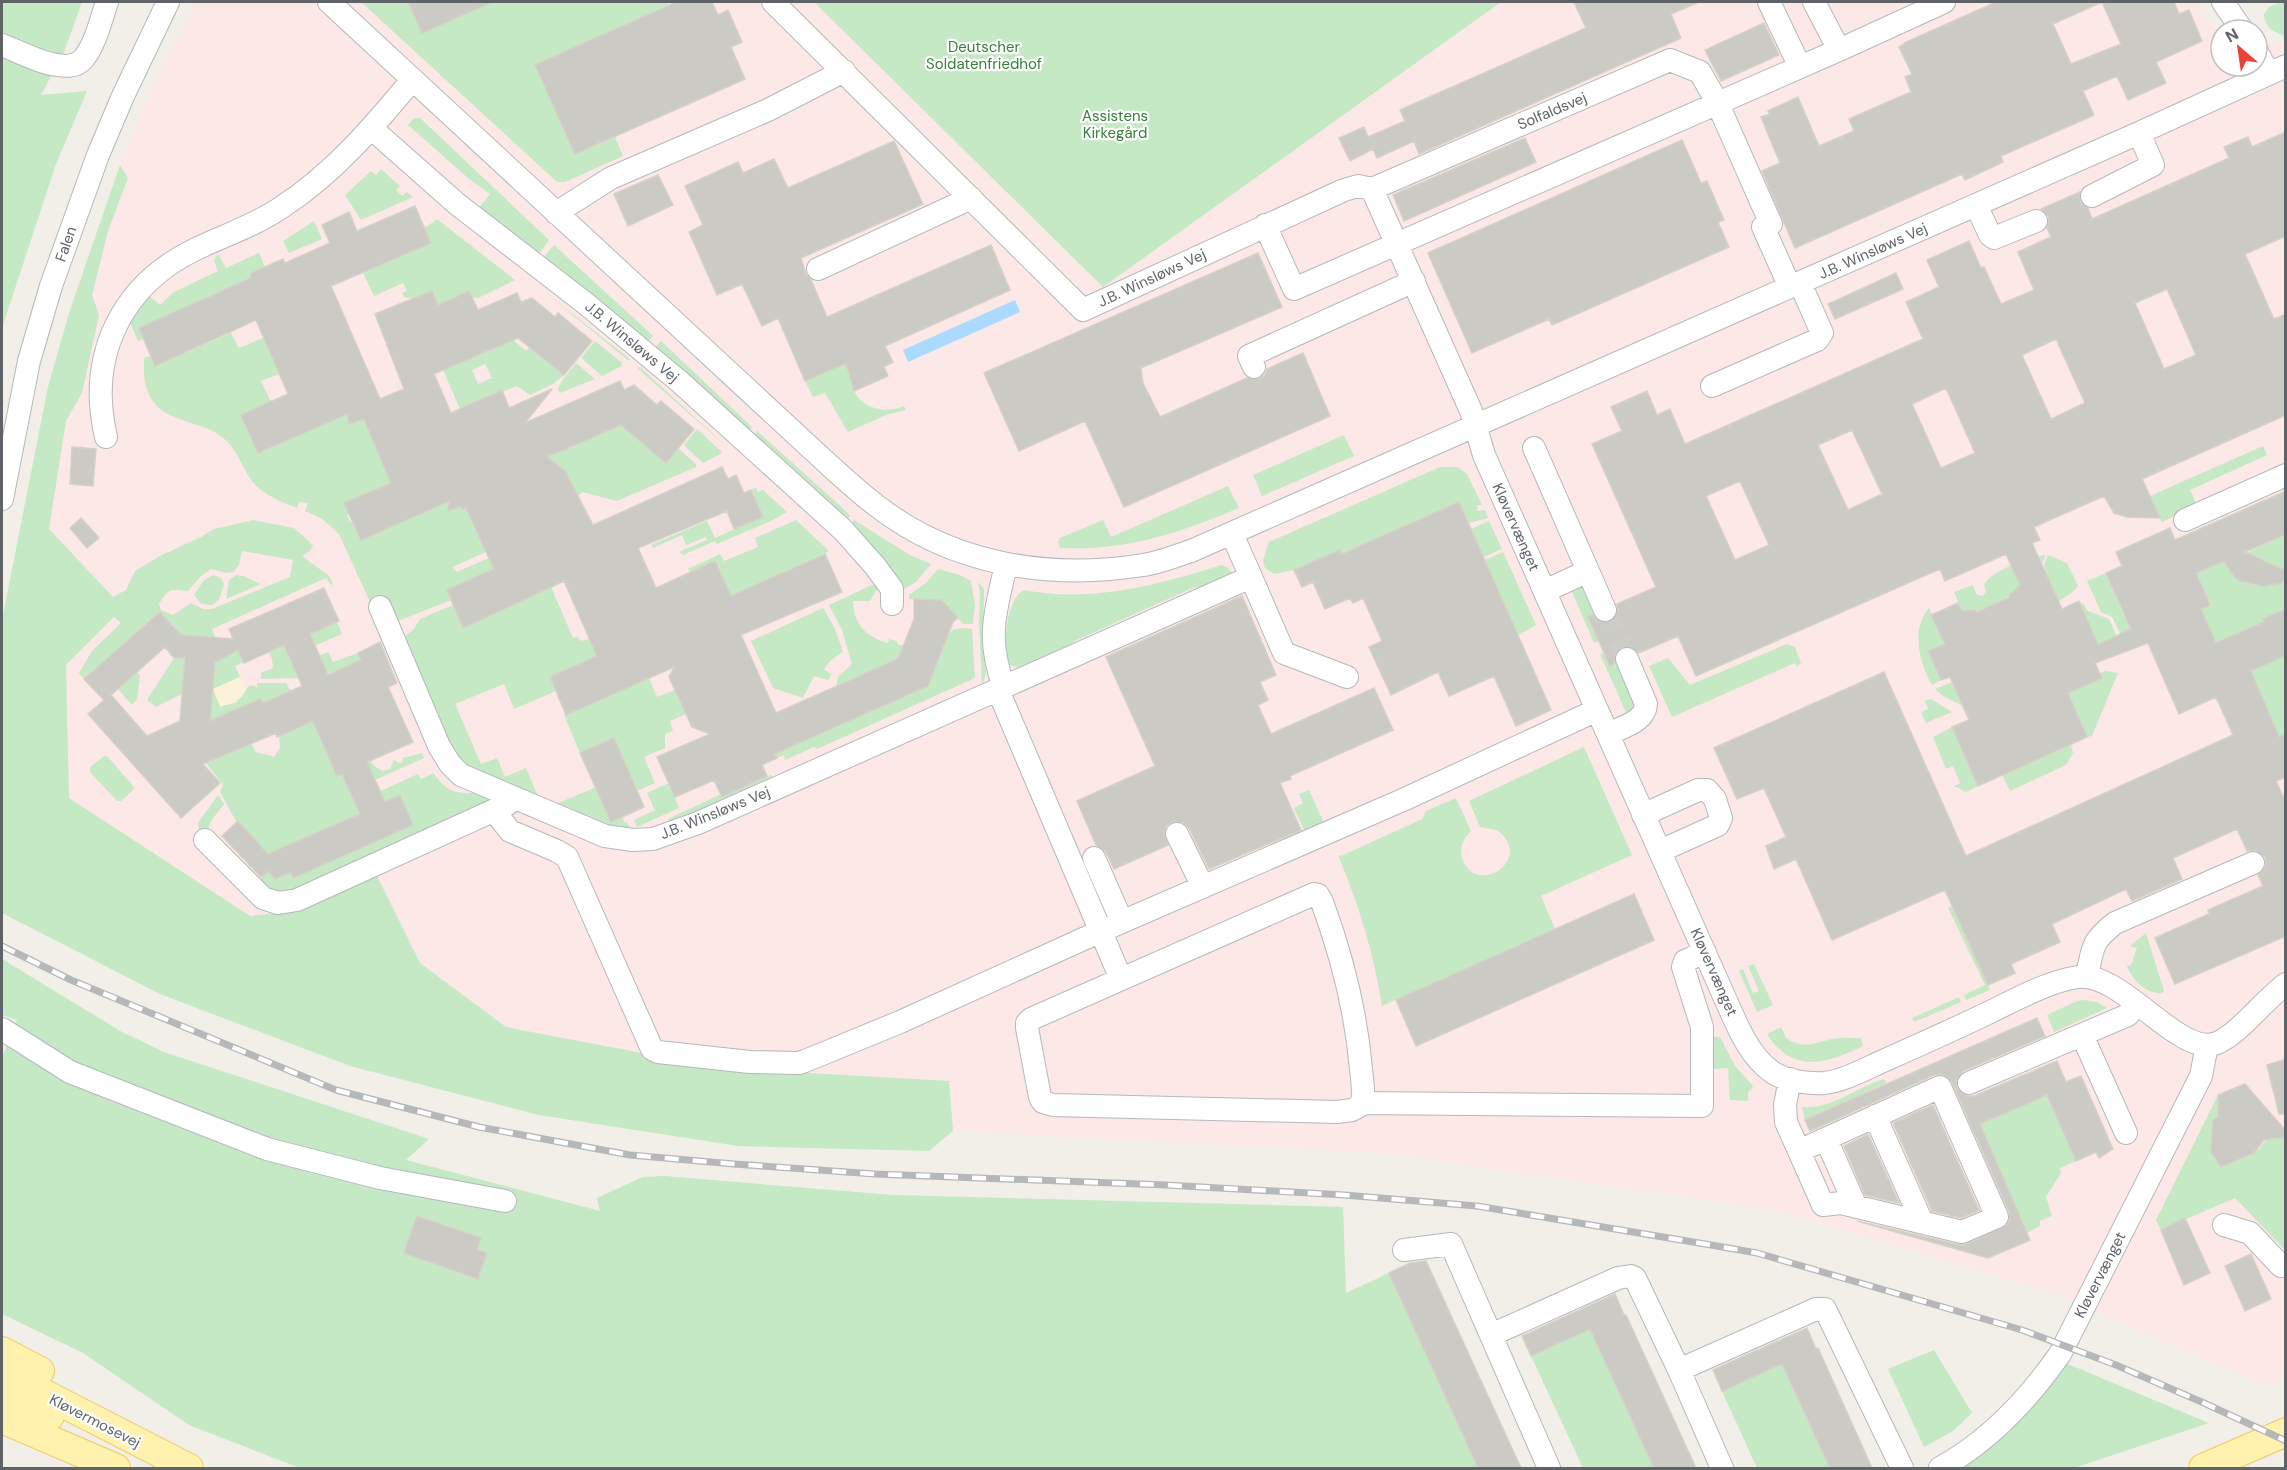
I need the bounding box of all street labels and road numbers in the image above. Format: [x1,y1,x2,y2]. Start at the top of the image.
street label: Solfaldsvej [1514,87,1590,135]
street label: J.B. Winsløws Vej [1816,218,1930,284]
street label: Falen [51,224,81,264]
street label: J.B. Winsløws Vej [1095,244,1209,312]
street label: J.B. Winsløws Vej [581,297,683,387]
street label: Kløvervænget [1488,480,1544,574]
street label: J.B. Winsløws Vej [657,782,773,844]
street label: Kløvervænget [1686,925,1742,1019]
street label: Kløvervænget [2070,1228,2130,1322]
street label: Kløvermosevej [46,1389,144,1453]

